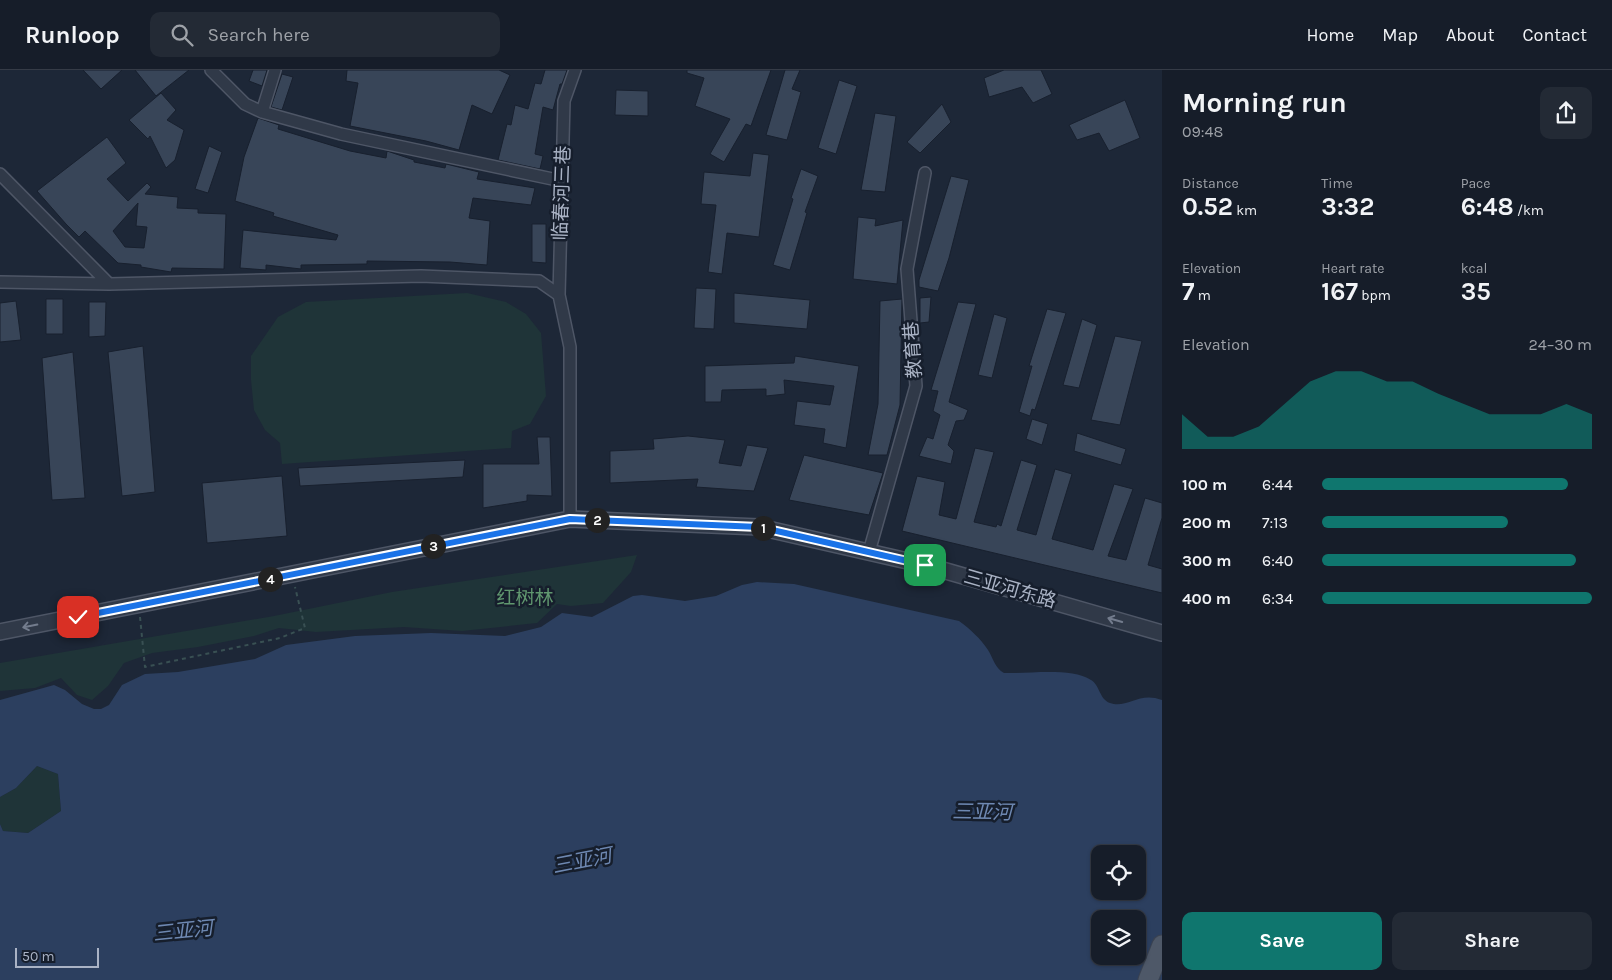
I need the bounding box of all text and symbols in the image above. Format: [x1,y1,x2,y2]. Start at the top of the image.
search box [150,12,500,57]
text: Runloop [25,21,120,49]
icon: search [168,21,196,49]
text: Search here [208,24,310,46]
text: Home [1306,24,1354,46]
text: Map [1382,24,1418,46]
text: About [1446,24,1495,46]
text: Contact [1523,24,1587,46]
text: Morning run [1182,86,1347,119]
button: share [1540,87,1592,139]
text: 09:48 [1182,122,1223,141]
street label: 临春河三巷 [549,145,575,241]
text: Distance [1182,175,1239,192]
text: Time [1321,175,1353,192]
text: Pace [1461,175,1491,192]
text: 0.52 [1182,192,1233,221]
text: 3:32 [1321,192,1374,221]
text: 6:48 [1461,192,1514,221]
text: km [1233,202,1257,219]
text: /km [1514,202,1544,219]
text: Elevation [1182,260,1241,277]
text: Heart rate [1321,260,1384,277]
text: kcal [1461,260,1487,277]
text: 7 [1182,277,1194,306]
text: 167 [1321,277,1358,306]
text: 35 [1461,277,1491,306]
text: m [1194,287,1211,304]
text: bpm [1358,287,1391,304]
street label: 教育巷 [900,321,926,379]
text: Elevation [1182,335,1250,354]
text: 24–30 m [1529,335,1592,354]
text: 100 m [1182,475,1227,494]
text: 6:44 [1262,475,1293,494]
pin: 2 [584,508,610,532]
text: 2 [593,512,602,529]
text: 200 m [1182,513,1231,532]
text: 7:13 [1262,513,1288,532]
pin: 1 [750,516,776,540]
text: 1 [761,520,766,537]
pin: 3 [420,534,446,558]
text: 3 [429,538,438,555]
pin [904,544,946,586]
icon: arrive [911,551,939,579]
text: 300 m [1182,551,1231,570]
text: 6:40 [1262,551,1293,570]
street label: 三亚河东路 [961,565,1059,613]
pin: 4 [258,566,282,592]
text: 4 [266,571,275,588]
park label: 红树林 [496,587,554,609]
text: 400 m [1182,589,1231,608]
text: 6:34 [1262,589,1293,608]
pin [57,596,99,638]
icon: check [64,603,92,631]
one-way arrow [1108,614,1124,624]
one-way arrow [23,622,39,632]
water label: 三亚河 [952,800,1016,824]
water label: 三亚河 [550,843,618,878]
map controls [1091,845,1146,965]
button: locate [1091,845,1146,900]
button: layers [1091,910,1146,965]
button: Save [1182,912,1382,970]
button: Share [1392,912,1592,970]
water label: 三亚河 [152,916,218,946]
scale bar [15,945,99,968]
text: 50 m [22,948,55,965]

